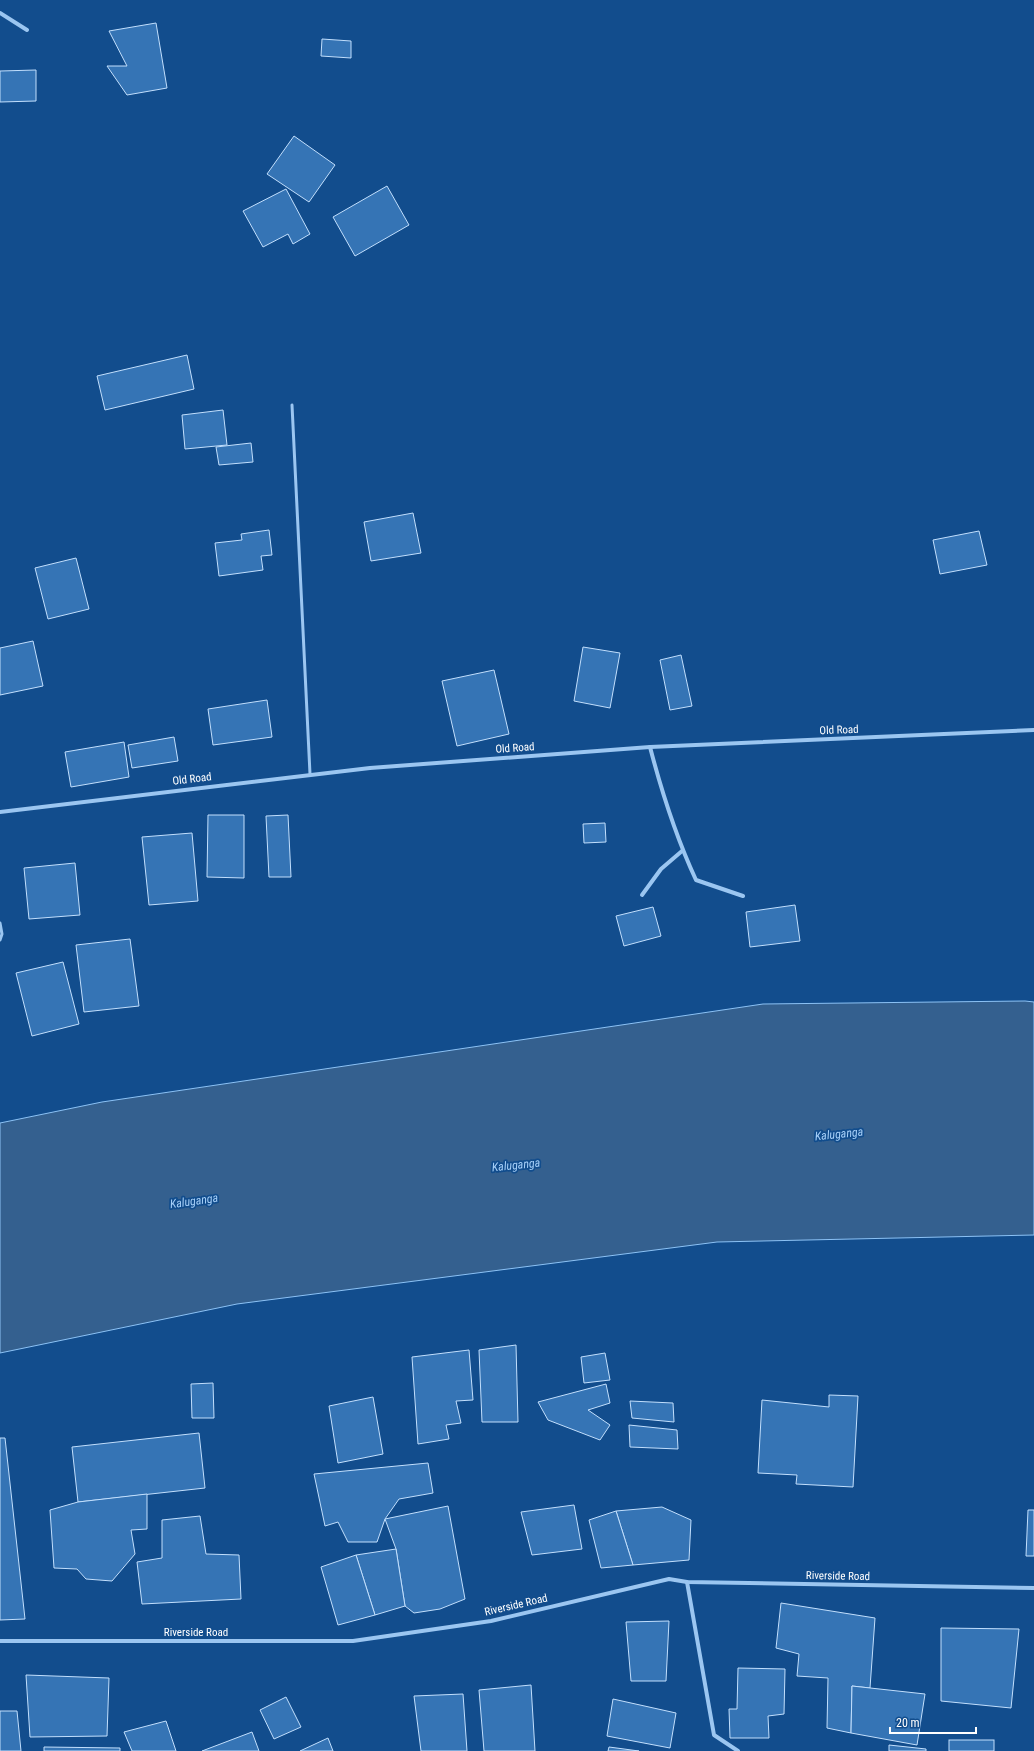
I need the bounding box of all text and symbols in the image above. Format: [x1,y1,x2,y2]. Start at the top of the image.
street label: Old Road [819,723,859,737]
street label: Old Road [495,740,535,756]
street label: Old Road [172,770,212,788]
water label: Kaluganga [814,1125,864,1143]
water label: Kaluganga [491,1156,541,1174]
water label: Kaluganga [169,1191,219,1211]
street label: Riverside Road [806,1569,870,1583]
street label: Riverside Road [483,1591,549,1619]
street label: Riverside Road [164,1626,228,1639]
scale bar [890,1709,976,1735]
text: 20 m [896,1716,920,1730]

